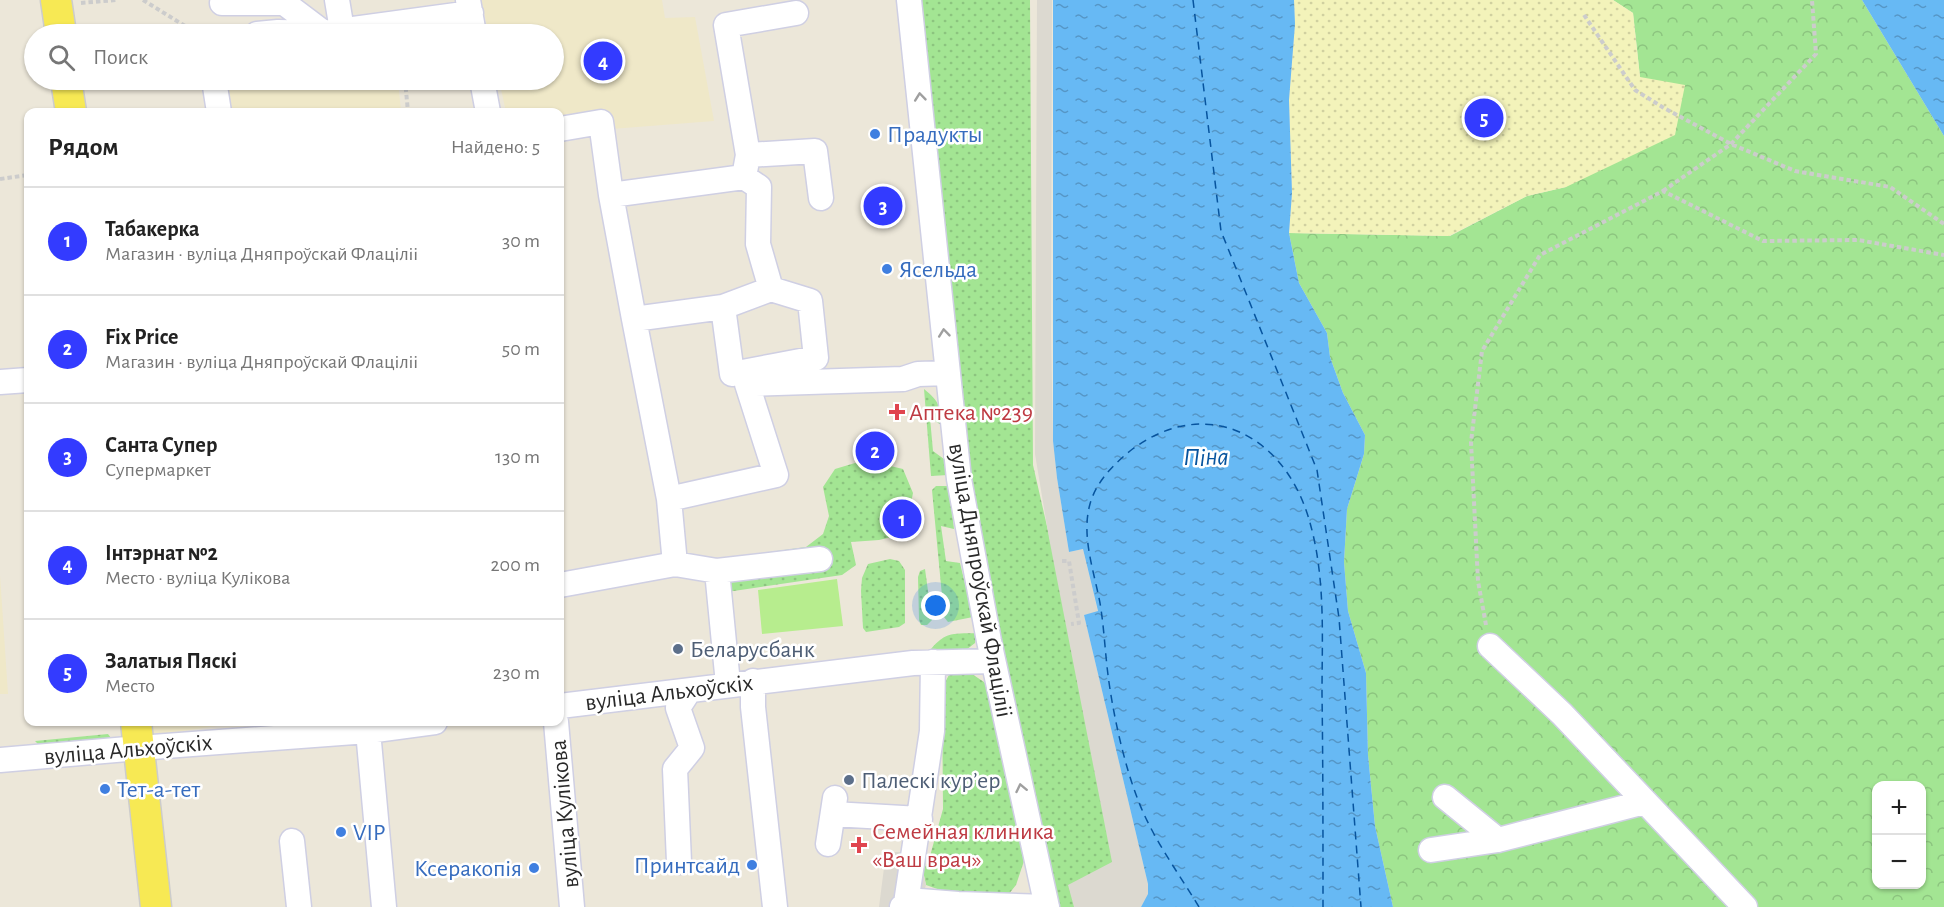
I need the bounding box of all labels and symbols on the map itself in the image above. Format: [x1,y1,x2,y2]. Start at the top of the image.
pin: 4 [584,38,622,84]
one-way arrow [914,93,926,102]
pin: 5 [1464,96,1504,140]
place label: Прадукты [887,123,983,147]
marker: Прадукты [868,127,882,141]
pin: 3 [864,184,902,228]
place label: Ясельда [899,258,977,282]
marker: Ясельда [880,262,894,276]
one-way arrow [938,328,951,338]
place label: Аптека №239 [909,401,1033,425]
marker: Аптека №239 [890,405,904,419]
pin: 2 [856,428,894,474]
street label: вуліца Дняпроўскай Флаціліі [944,441,1016,719]
water label: Піна [1183,444,1229,470]
pin: 1 [882,496,922,542]
your location [921,591,950,620]
place label: Беларусбанк [690,638,815,662]
marker: Беларусбанк [671,642,685,656]
street label: вуліца Альхоўскіх [584,671,755,715]
street label: вуліца Альхоўскіх [43,731,214,769]
street label: вуліца Кулікова [547,739,583,889]
place label: Палескі курʼер [861,769,1001,793]
marker: Палескі курʼер [842,773,856,787]
place label: Тет-а-тет [117,778,200,802]
marker: Тет-а-тет [98,782,112,796]
one-way arrow [1016,784,1029,794]
place label: Семейная клиника «Ваш врач» [872,820,1054,872]
place label: VIP [353,821,385,845]
marker: VIP [334,825,348,839]
marker: Семейная клиника «Ваш врач» [850,836,868,854]
place label: Принтсайд [634,854,740,878]
place label: Ксеракопія [414,857,522,881]
marker: Принтсайд [745,858,759,872]
marker: Ксеракопія [527,861,541,875]

